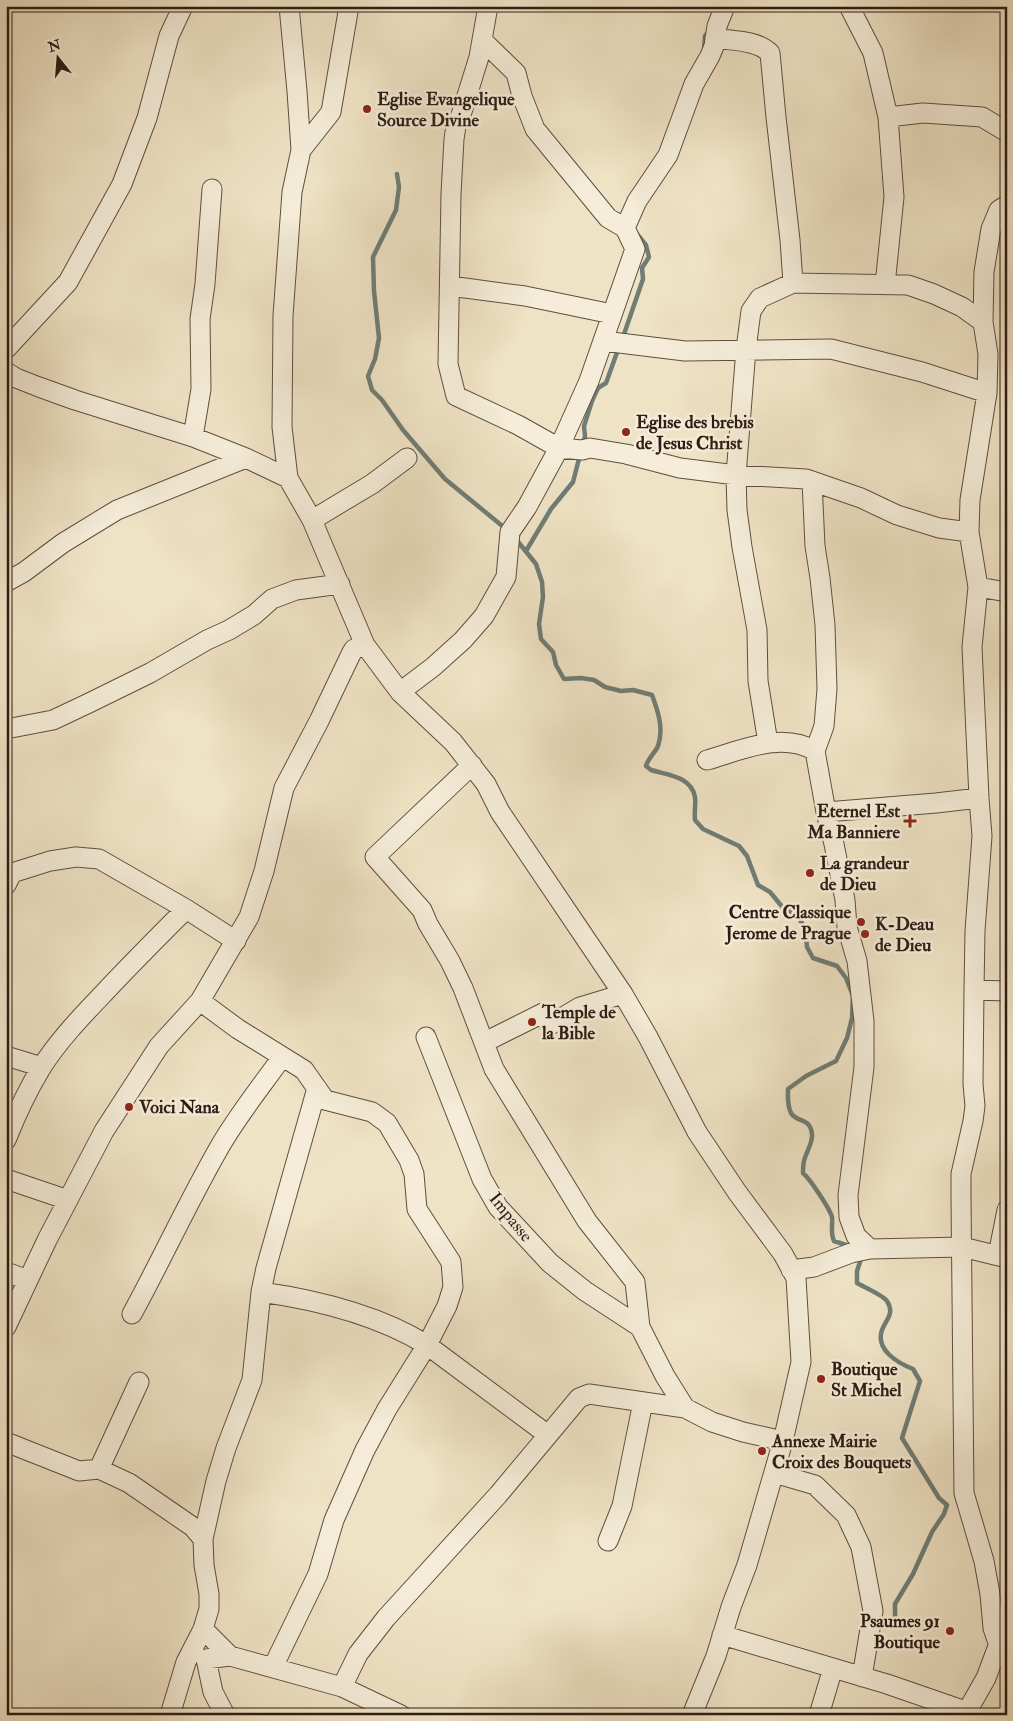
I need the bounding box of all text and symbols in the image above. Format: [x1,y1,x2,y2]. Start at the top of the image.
north arrow [32,32,82,82]
text: N [45,36,63,56]
place label: Eglise Evangelique Source Divine [377,88,515,132]
marker: Eglise Evangelique Source Divine [361,103,373,115]
place label: Eglise des brebis de Jesus Christ [636,411,754,455]
marker: Eglise des brebis de Jesus Christ [620,426,632,438]
place label: Eternel Est Ma Banniere [806,800,900,844]
marker: Eternel Est Ma Banniere [904,815,916,827]
place label: La grandeur de Dieu [820,852,909,896]
marker: La grandeur de Dieu [804,867,816,879]
place label: Centre Classique Jerome de Prague [724,901,851,945]
place label: K-Deau de Dieu [875,913,935,957]
marker: Centre Classique Jerome de Prague [855,916,867,928]
marker: K-Deau de Dieu [859,928,871,940]
place label: Temple de la Bible [541,1001,616,1045]
marker: Temple de la Bible [526,1016,538,1028]
place label: Voici Nana [138,1096,220,1119]
marker: Voici Nana [123,1101,135,1113]
street label: Impasse [484,1188,538,1247]
place label: Boutique St Michel [831,1358,902,1402]
marker: Boutique St Michel [815,1373,827,1385]
place label: Annexe Mairie Croix des Bouquets [771,1430,911,1474]
marker: Annexe Mairie Croix des Bouquets [756,1445,768,1457]
place label: Psaumes 91 Boutique [860,1610,940,1654]
marker: Psaumes 91 Boutique [944,1625,956,1637]

